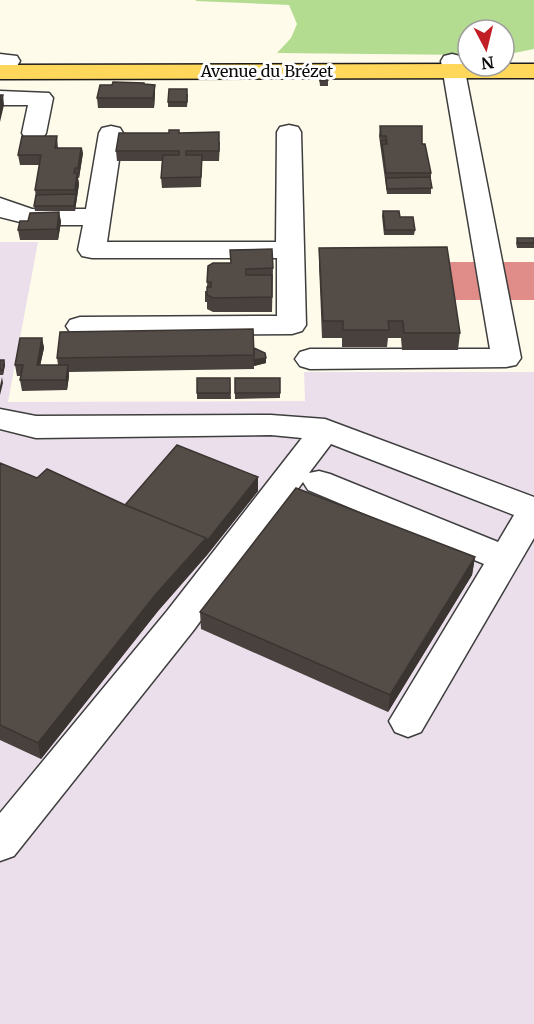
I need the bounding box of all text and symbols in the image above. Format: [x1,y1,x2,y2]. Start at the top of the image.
north arrow [456,18,516,78]
text: N [480,52,495,74]
street label: Avenue du Brézet [200,61,334,81]

